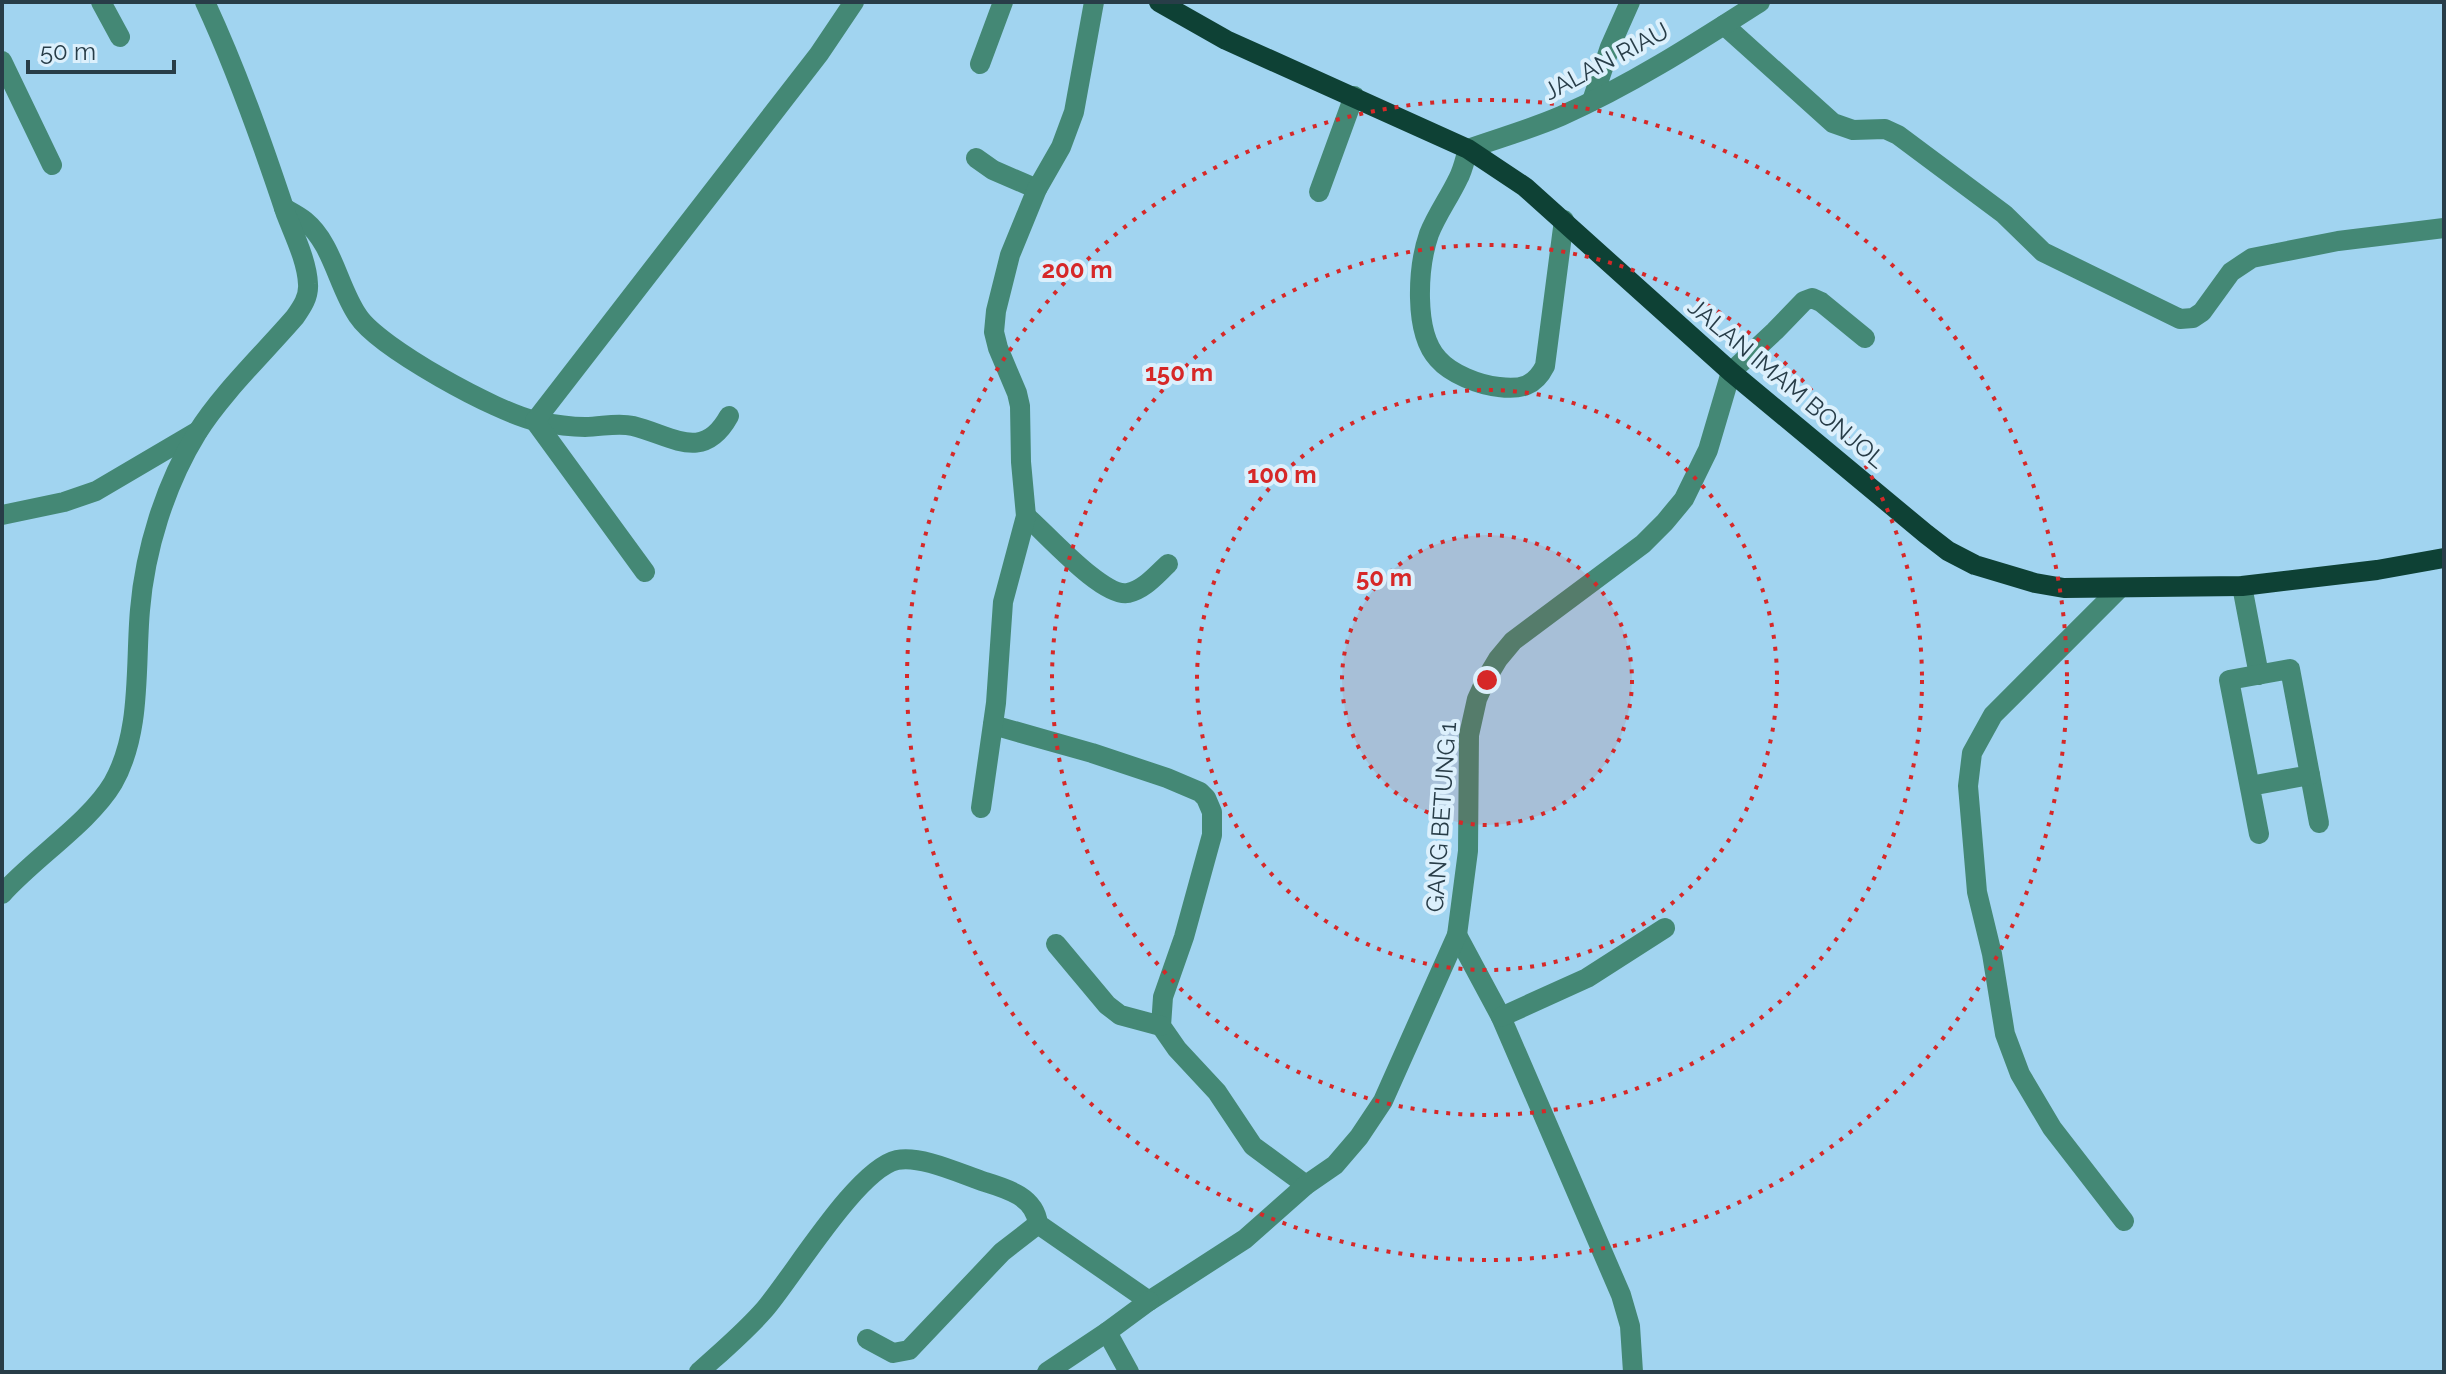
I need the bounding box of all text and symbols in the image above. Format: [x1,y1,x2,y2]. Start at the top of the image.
street label: JALAN RIAU [1538,16,1674,106]
scale bar [28,24,174,74]
text: 50 m [40,37,96,66]
text: 200 m [1041,255,1113,284]
street label: JALAN IMAM BONJOL [1682,292,1892,474]
text: 150 m [1145,358,1213,387]
text: 100 m [1247,460,1317,489]
text: 50 m [1356,563,1412,592]
centre of rings [1473,666,1501,694]
street label: GANG BETUNG 1 [1420,721,1462,913]

